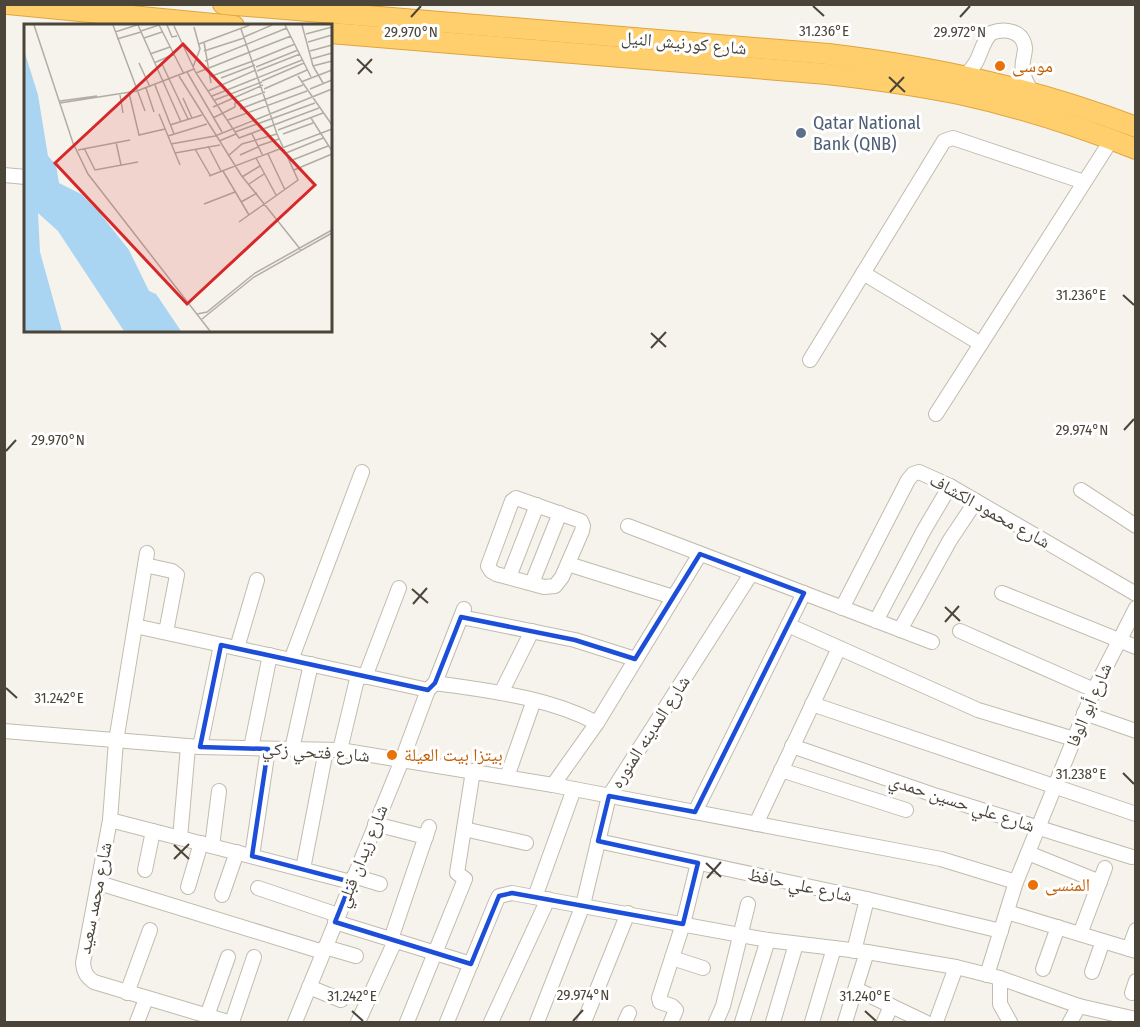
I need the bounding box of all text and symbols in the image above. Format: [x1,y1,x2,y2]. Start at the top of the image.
text: 31.236°E [799,22,849,40]
text: 29.970°N [384,23,438,41]
text: 29.972°N [934,23,986,41]
inset map [24,24,332,332]
street label: شارع كورنيش النيل [620,27,748,59]
place label: موسى [1012,55,1053,77]
marker: موسى [993,59,1007,73]
place label: Qatar National Bank (QNB) [813,112,921,155]
marker: Qatar National Bank (QNB) [794,126,808,140]
text: 31.236°E [1056,286,1106,304]
text: 29.974°N [1056,421,1108,439]
text: 29.970°N [31,431,85,449]
street label: شارع محمود الكشاف [926,469,1054,553]
street label: شارع أبو الوفا [1061,660,1117,750]
street label: شارع المدينه المنوره [605,672,695,792]
text: 31.242°E [34,689,84,707]
street label: شارع فتحي زكي [261,737,371,770]
place label: بيتزا بيت العيلة [404,744,503,766]
marker: بيتزا بيت العيلة [385,748,399,762]
text: 31.238°E [1056,765,1106,783]
street label: شارع علي حسين حمدي [885,769,1038,840]
street label: شارع زيدان قبلي [331,801,396,912]
street label: شارع محمد سعيد [73,840,117,956]
street label: شارع علي حافظ [745,863,854,910]
place label: المنسى [1045,874,1090,896]
marker: المنسى [1026,878,1040,892]
text: 29.974°N [557,986,609,1004]
text: 31.242°E [327,987,377,1005]
text: 31.240°E [840,987,890,1005]

